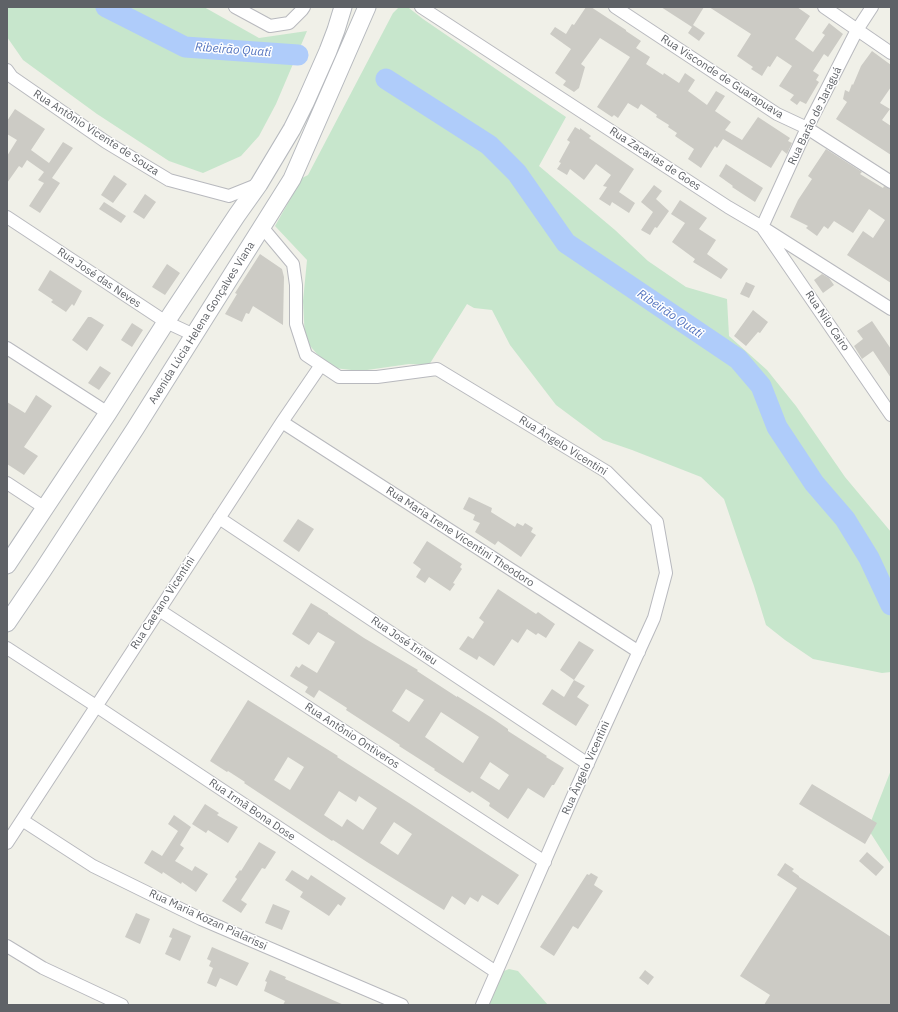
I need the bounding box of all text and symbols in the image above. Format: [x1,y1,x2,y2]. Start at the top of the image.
street label: Rua Visconde de Guarapuava [658,32,786,122]
water label: Ribeirão Quati [194,40,272,60]
street label: Rua Barão de Jaraguá [785,65,845,167]
street label: Rua Antônio Vicente de Souza [31,87,161,179]
street label: Rua Zacarias de Goes [607,125,703,193]
street label: Avenida Lúcia Helena Gonçalves Viana [146,239,258,407]
street label: Rua José das Neves [55,245,143,311]
water label: Ribeirão Quati [634,287,706,341]
street label: Rua Nilo Cairo [802,288,852,354]
street label: Rua Ângelo Vicentini [517,414,609,478]
street label: Rua Maria Irene Vicentini Theodoro [383,484,537,590]
street label: Rua Caetano Vicentini [128,554,198,652]
street label: Rua José Irineu [368,614,440,668]
street label: Rua Antônio Ontiveros [302,700,402,772]
street label: Rua Ângelo Vicentini [559,719,613,817]
street label: Rua Irmã Bona Dose [206,776,298,844]
street label: Rua Maria Kozan Pialarissi [147,887,269,953]

